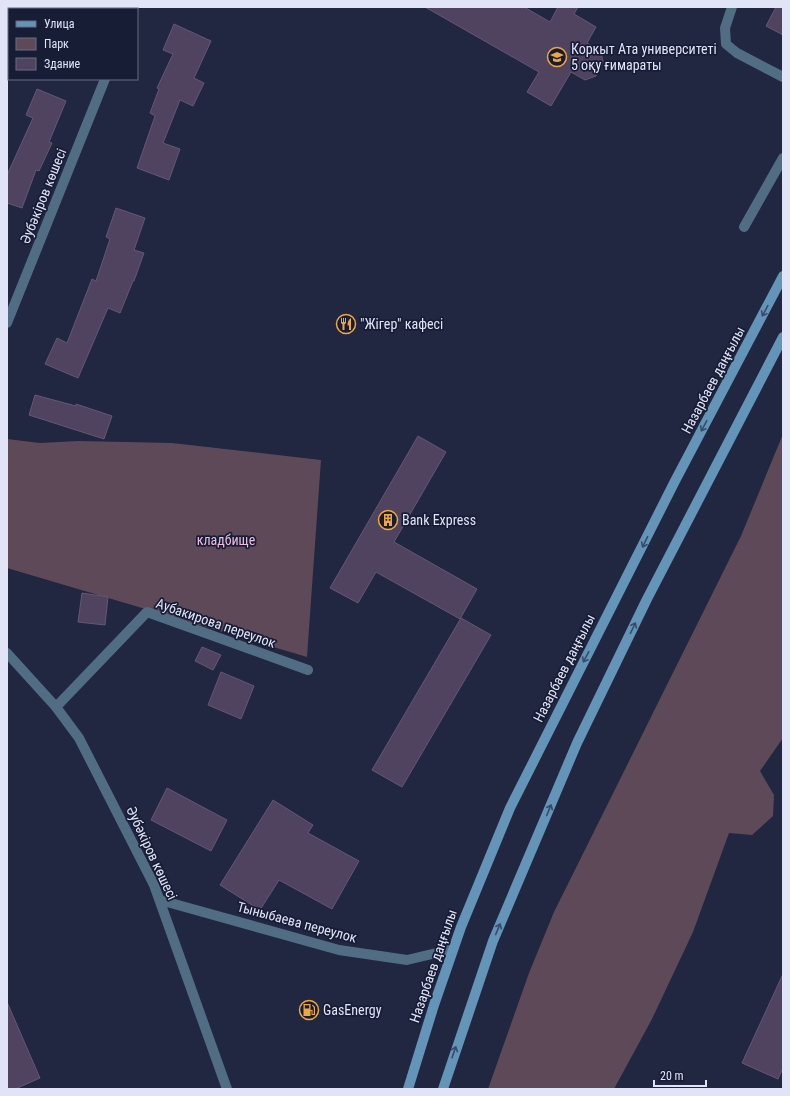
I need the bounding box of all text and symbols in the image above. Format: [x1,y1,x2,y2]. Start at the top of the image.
legend [8,8,138,80]
text: Улица [44,17,75,31]
text: Парк [44,37,69,51]
place label: Коркыт Ата университеті 5 оқу ғимараты [571,41,717,73]
school or university icon: Коркыт Ата университеті 5 оқу ғимараты [546,46,568,68]
text: Здание [44,57,81,71]
street label: Әубәкіров көшесі [17,146,69,246]
one-way arrow [761,305,768,317]
restaurant icon: "Жігер" кафесі [335,313,357,335]
place label: "Жігер" кафесі [360,316,443,332]
street label: Назарбаев даңғылы [678,324,748,436]
one-way arrow [700,420,707,432]
building icon: Bank Express [377,509,399,531]
place label: Bank Express [402,512,476,528]
park label: кладбище [197,532,256,548]
one-way arrow [641,535,648,547]
street label: Аубакирова переулок [154,595,278,651]
street label: Назарбаев даңғылы [530,611,598,725]
one-way arrow [630,622,637,634]
one-way arrow [581,651,589,663]
street label: Әубәкіров көшесі [123,804,181,902]
one-way arrow [546,804,553,816]
street label: Тыныбаева переулок [235,898,359,946]
street label: Назарбаев даңғылы [406,907,460,1025]
one-way arrow [495,924,502,936]
fuel station icon: GasEnergy [298,999,320,1021]
place label: GasEnergy [323,1002,382,1018]
one-way arrow [451,1046,459,1058]
scale bar [654,1062,706,1088]
text: 20 m [660,1069,684,1083]

